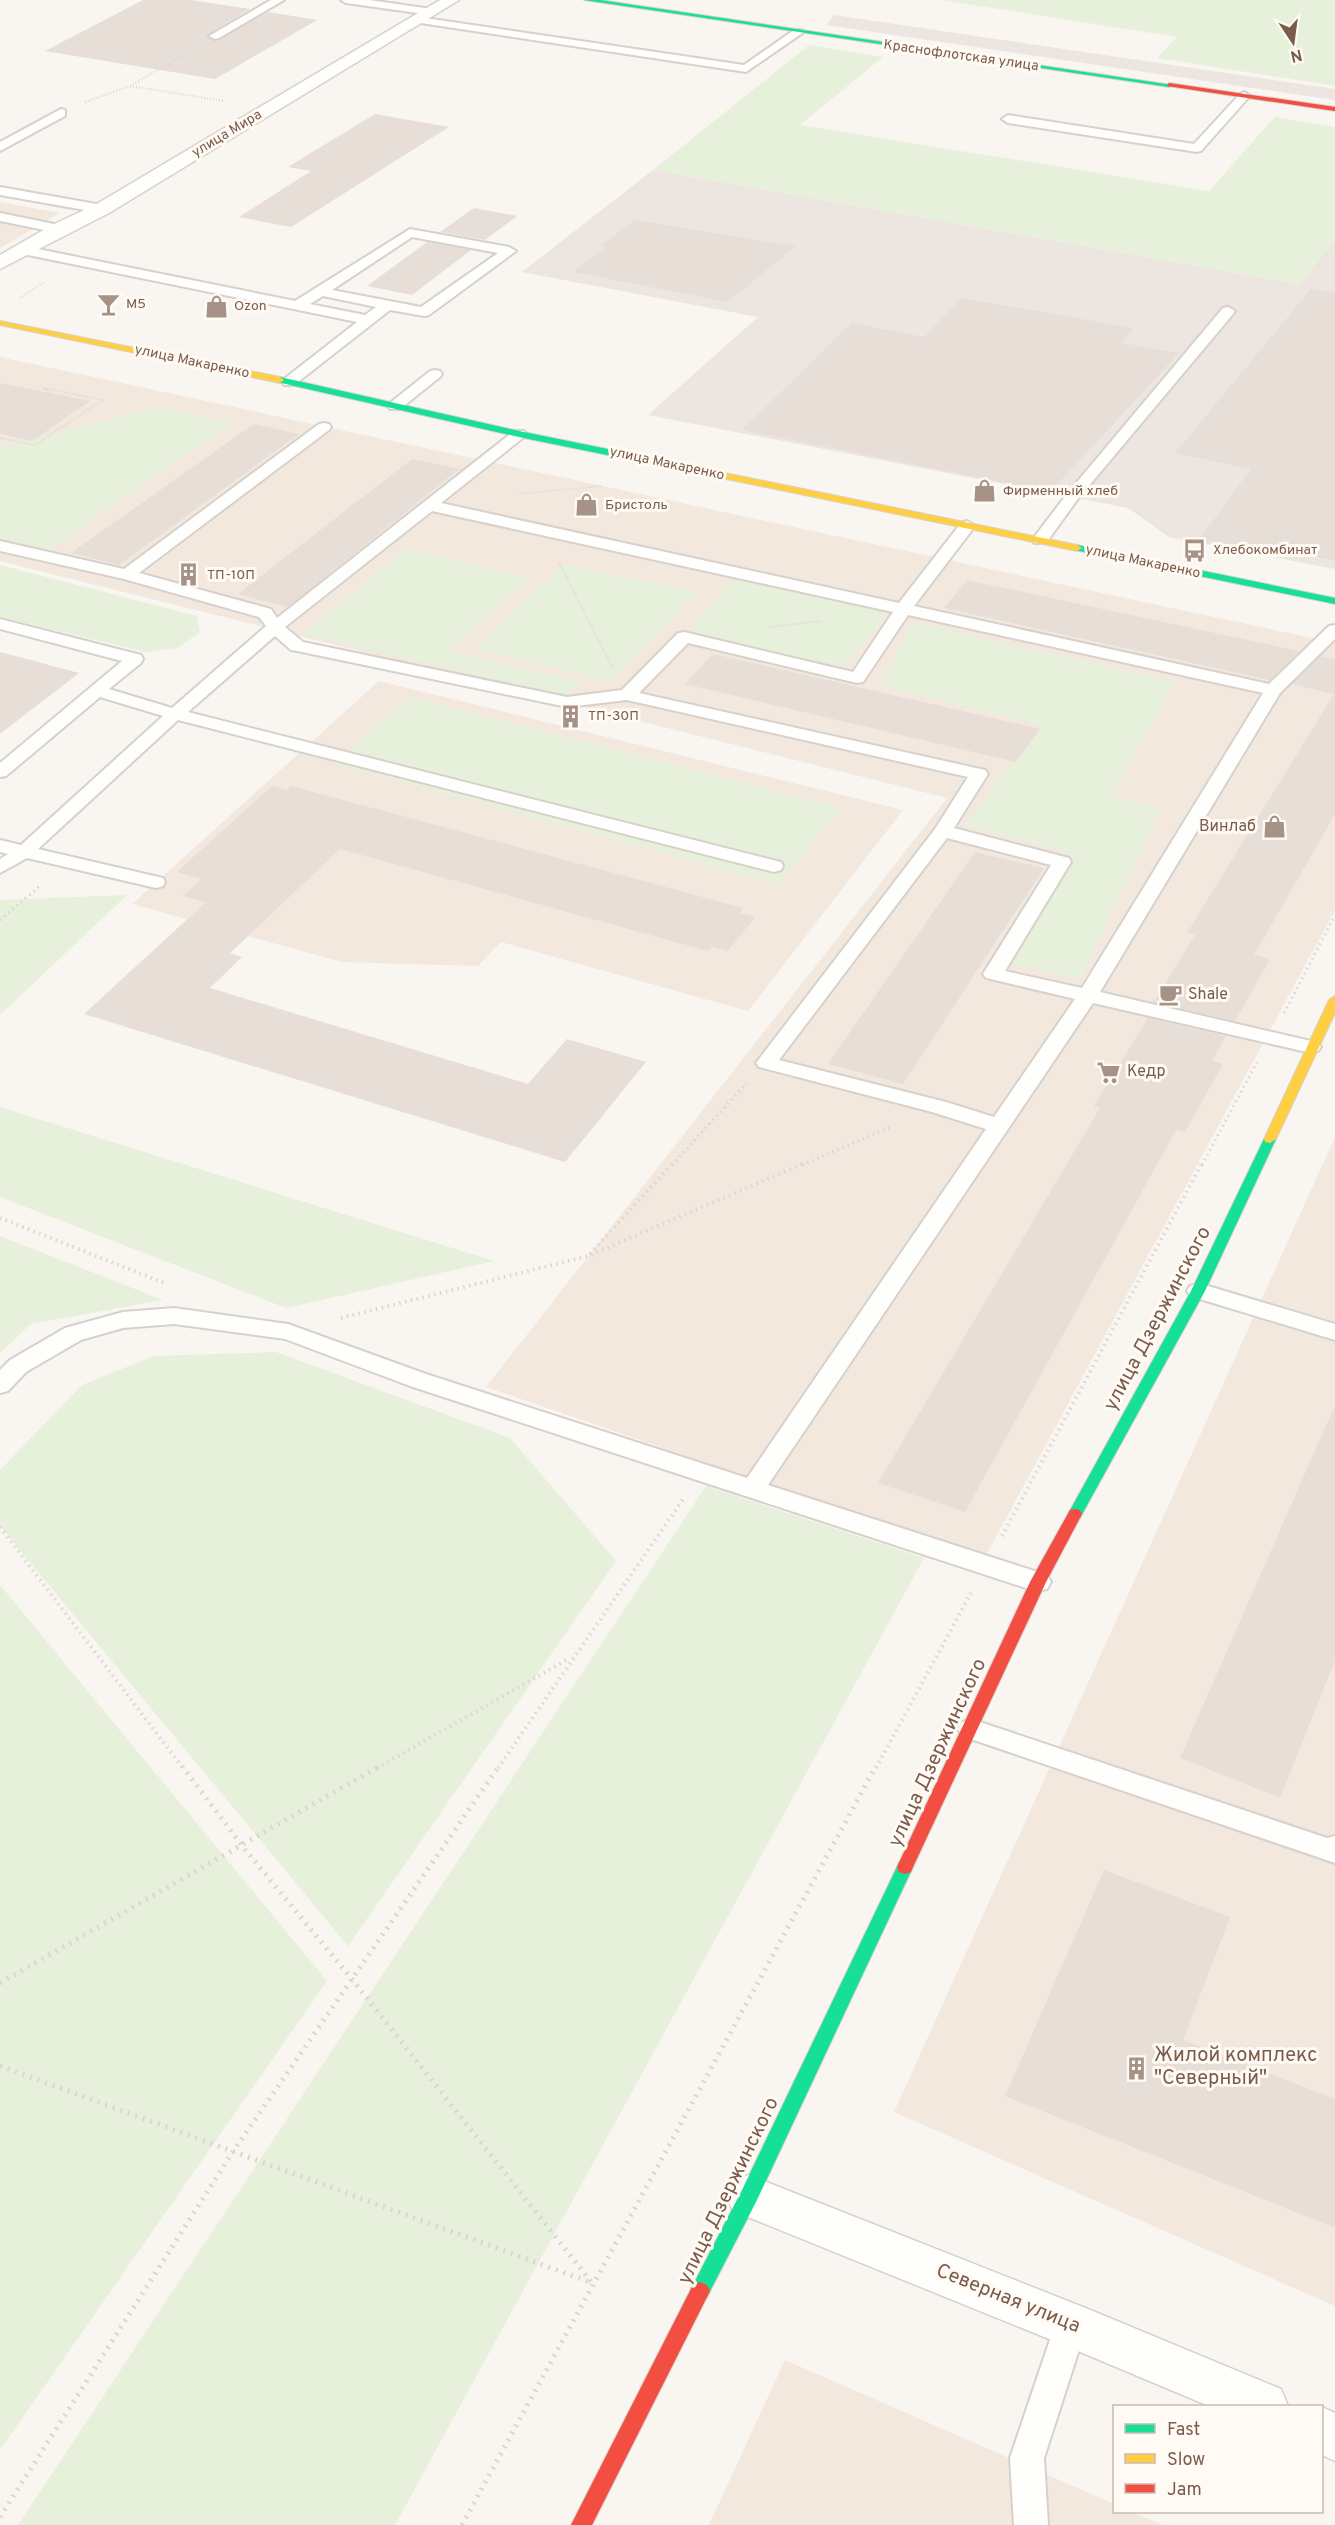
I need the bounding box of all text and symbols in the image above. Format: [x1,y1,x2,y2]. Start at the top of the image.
north arrow [1263,12,1323,72]
street label: Краснофлотская улица [882,37,1040,75]
text: N [1288,44,1304,66]
street label: улица Мира [189,106,265,162]
bar icon: М5 [95,291,121,317]
shop icon: Ozon [203,293,229,319]
place label: М5 [126,296,146,313]
place label: Ozon [234,298,267,315]
street label: улица Макаренко [133,342,251,383]
street label: улица Макаренко [608,444,726,485]
shop icon: Фирменный хлеб [972,478,998,504]
place label: Фирменный хлеб [1003,483,1118,500]
shop icon: Бристоль [574,492,600,518]
place label: Бристоль [605,497,668,514]
bus stop icon: Хлебокомбинат [1182,537,1208,563]
street label: улица Макаренко [1084,542,1202,583]
place label: Хлебокомбинат [1213,542,1317,559]
building icon: ТП-10П [176,562,202,588]
place label: ТП-10П [207,567,255,584]
building icon: ТП-30П [557,703,583,729]
place label: ТП-30П [588,708,639,725]
shop icon: Винлаб [1261,814,1287,840]
place label: Винлаб [1199,817,1256,837]
cafe icon: Shale [1157,982,1183,1008]
place label: Shale [1188,985,1228,1005]
supermarket icon: Кедр [1096,1059,1122,1085]
place label: Кедр [1127,1062,1166,1082]
street label: улица Дзержинского [1098,1222,1218,1416]
street label: улица Дзержинского [883,1654,993,1852]
place label: Жилой комплекс "Северный" [1154,2043,1317,2092]
building icon: Жилой комплекс "Северный" [1123,2055,1149,2081]
street label: улица Дзержинского [672,2093,786,2289]
street label: Северная улица [932,2258,1084,2340]
legend [1113,2405,1323,2513]
text: Fast [1167,2419,1200,2442]
text: Slow [1167,2449,1205,2472]
text: Jam [1167,2479,1202,2502]

